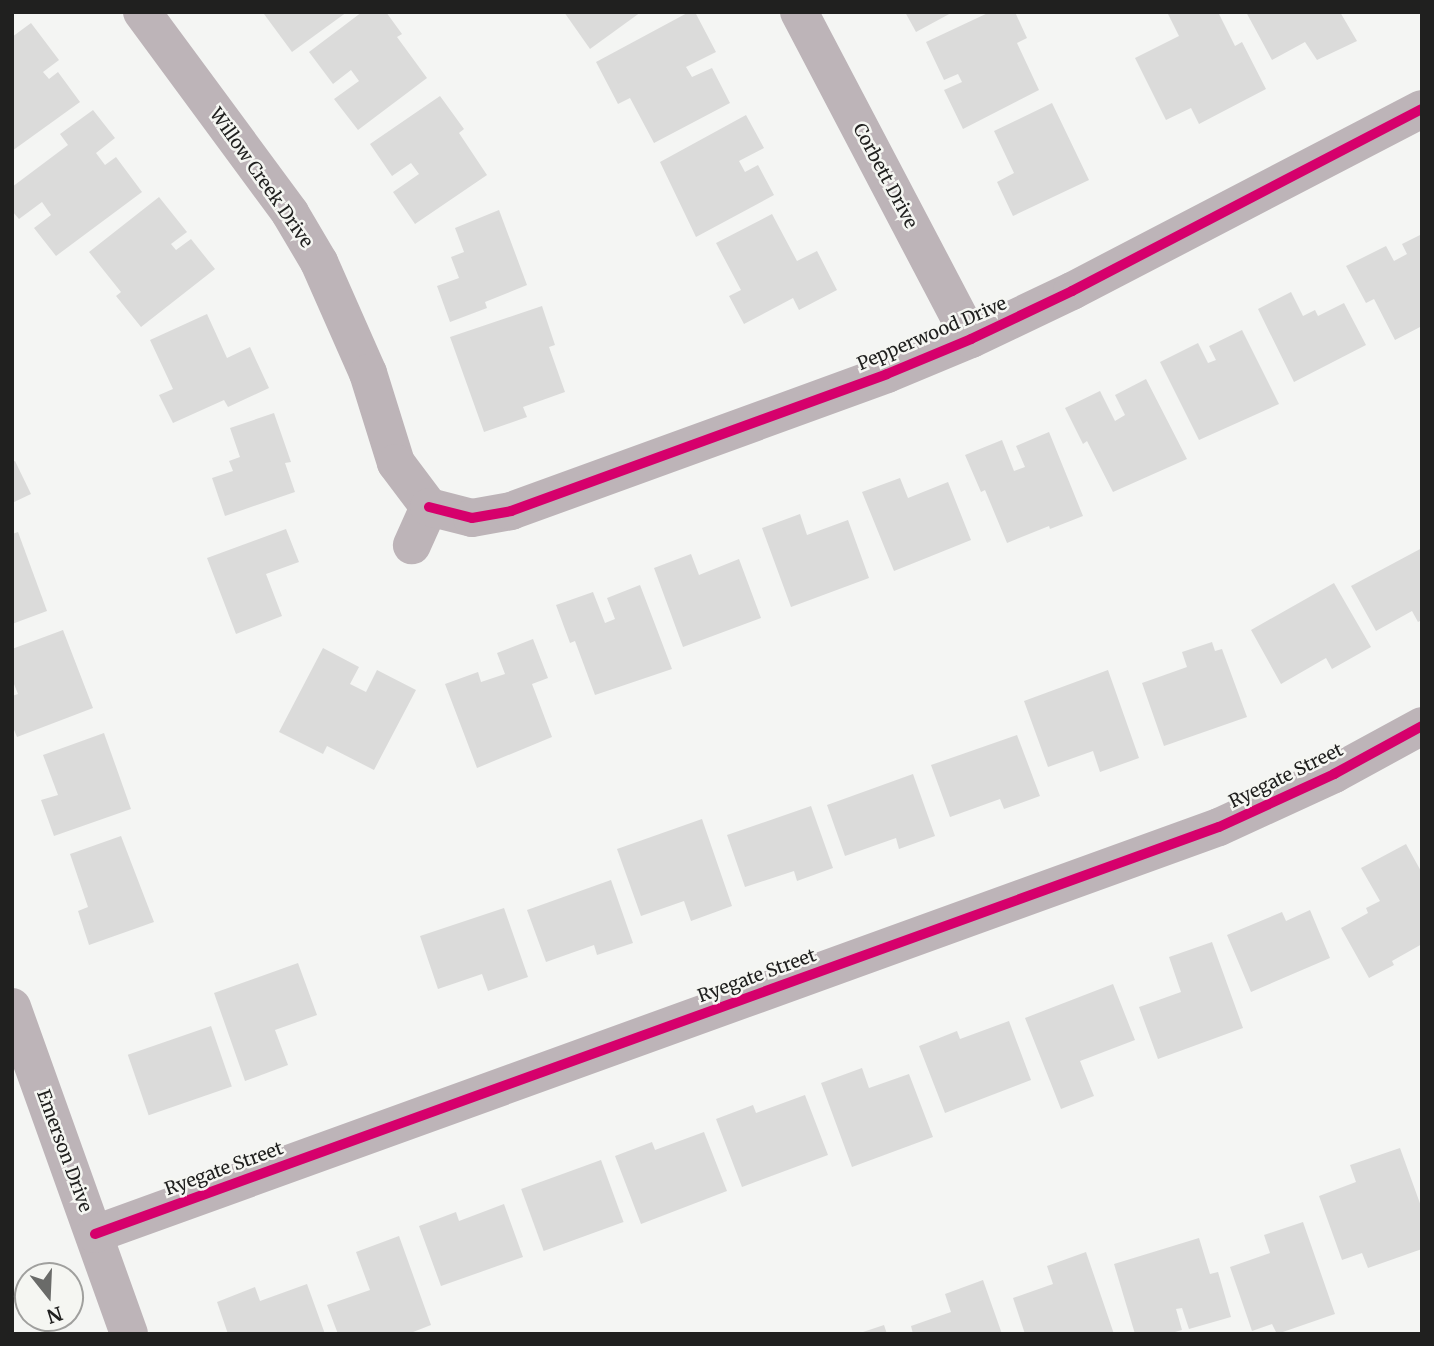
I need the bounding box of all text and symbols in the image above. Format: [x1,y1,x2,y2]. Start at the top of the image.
street label: Willow Creek Drive [205,104,317,252]
street label: Corbett Drive [848,120,922,232]
street label: Pepperwood Drive [854,293,1010,375]
street label: Ryegate Street [1225,739,1347,813]
street label: Ryegate Street [695,945,819,1007]
street label: Emerson Drive [32,1087,96,1215]
street label: Ryegate Street [162,1138,286,1200]
north arrow [14,1262,84,1332]
text: N [44,1301,66,1329]

